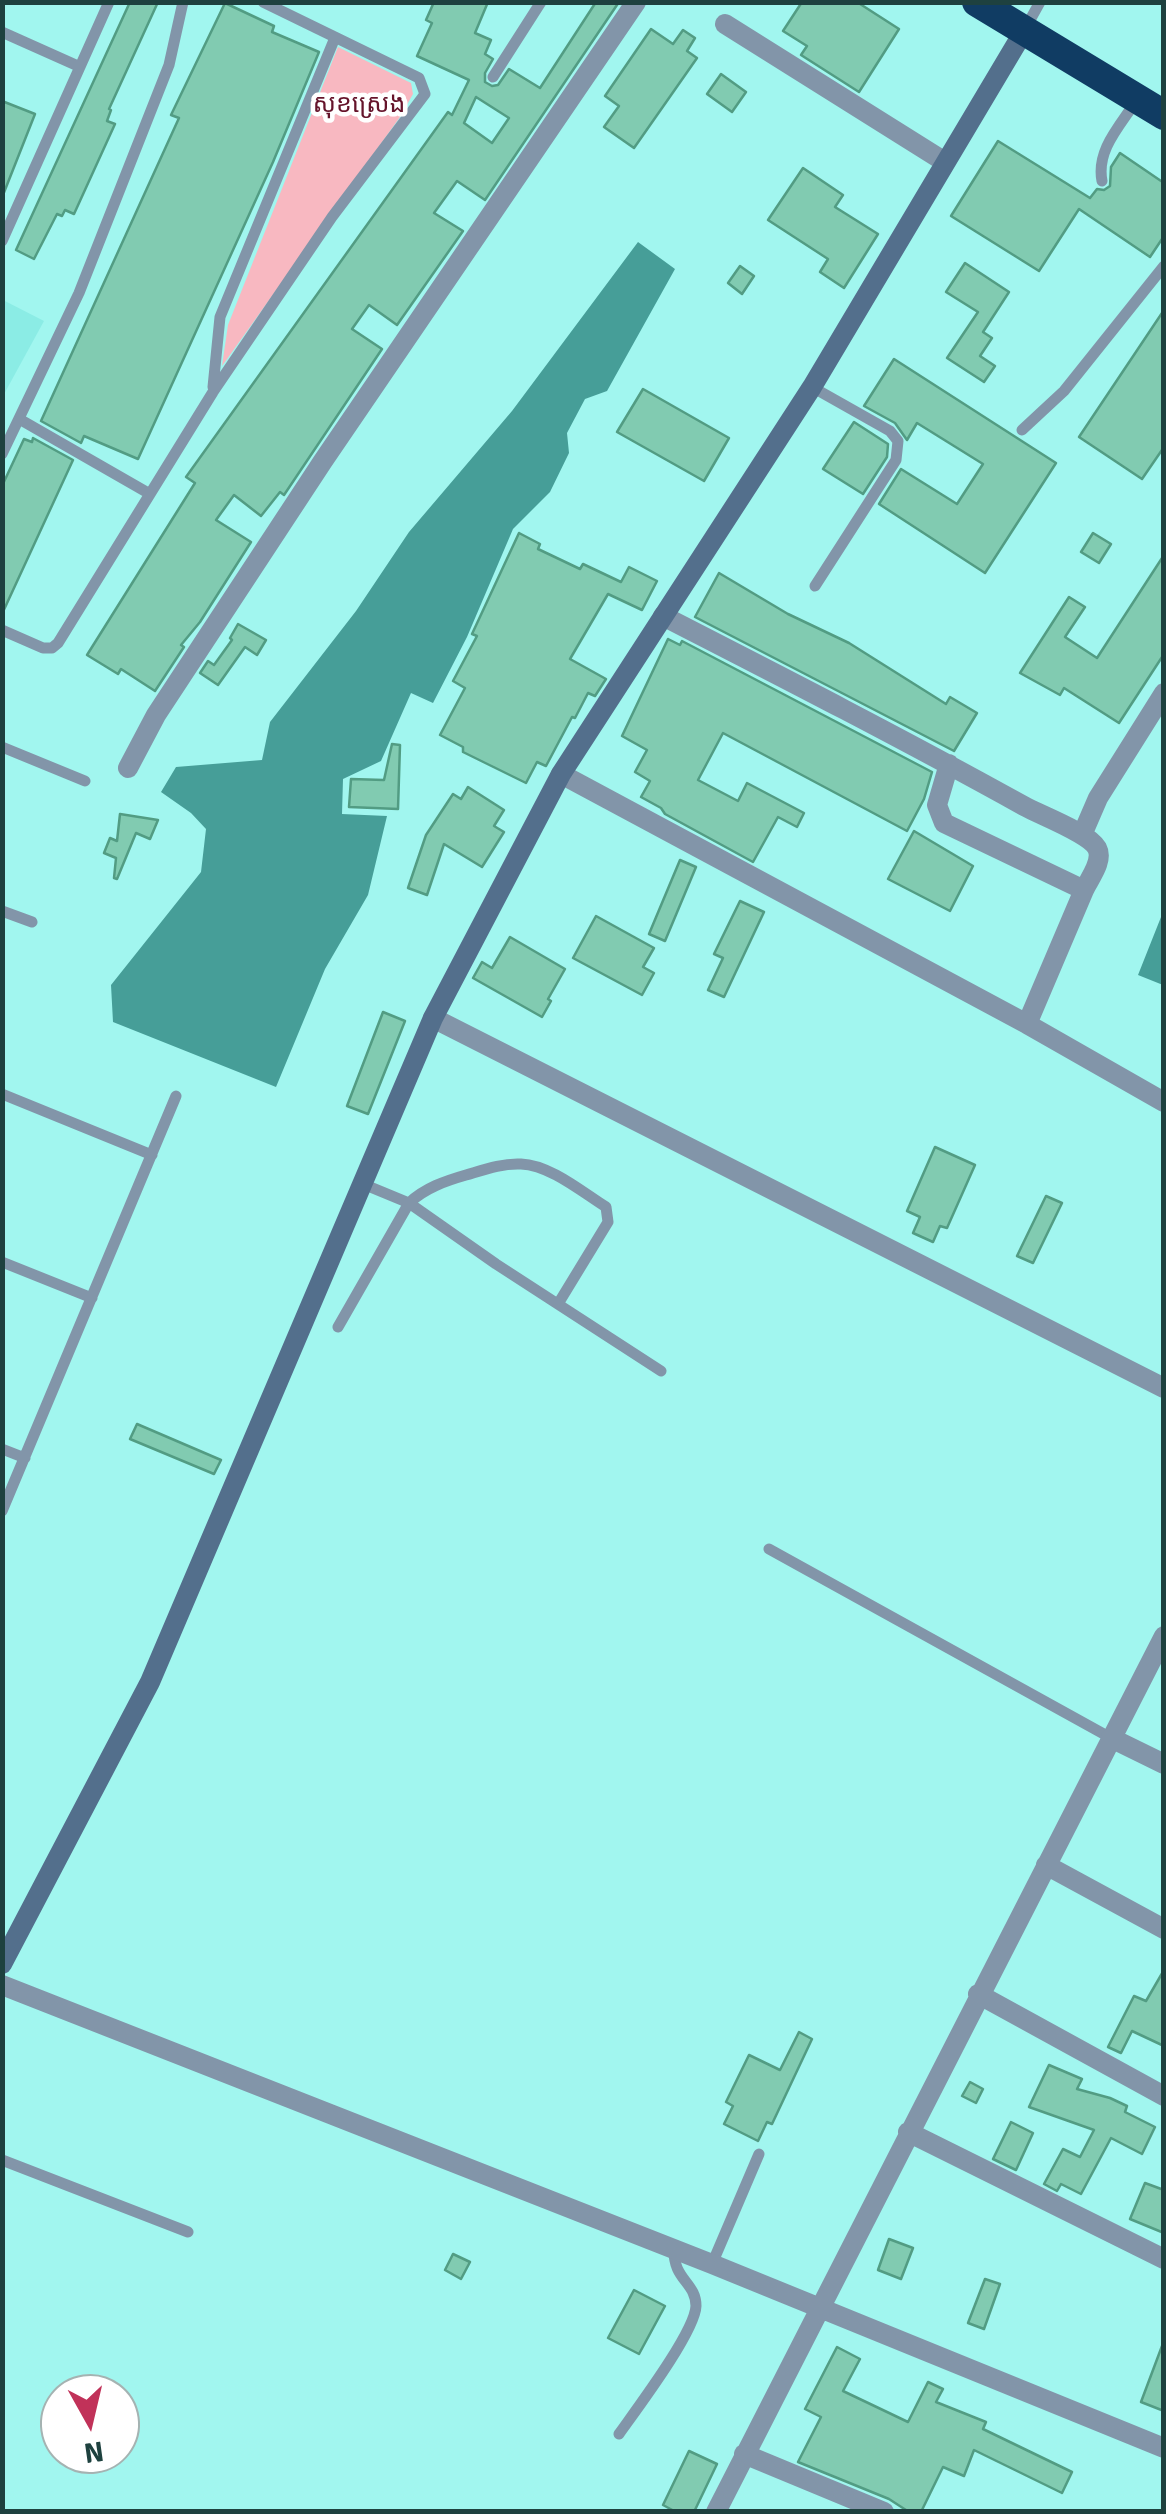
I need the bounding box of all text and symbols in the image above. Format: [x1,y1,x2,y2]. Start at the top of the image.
park label: សុខស្រេង [313,90,405,120]
north arrow [40,2374,140,2474]
text: N [82,2434,106,2470]

